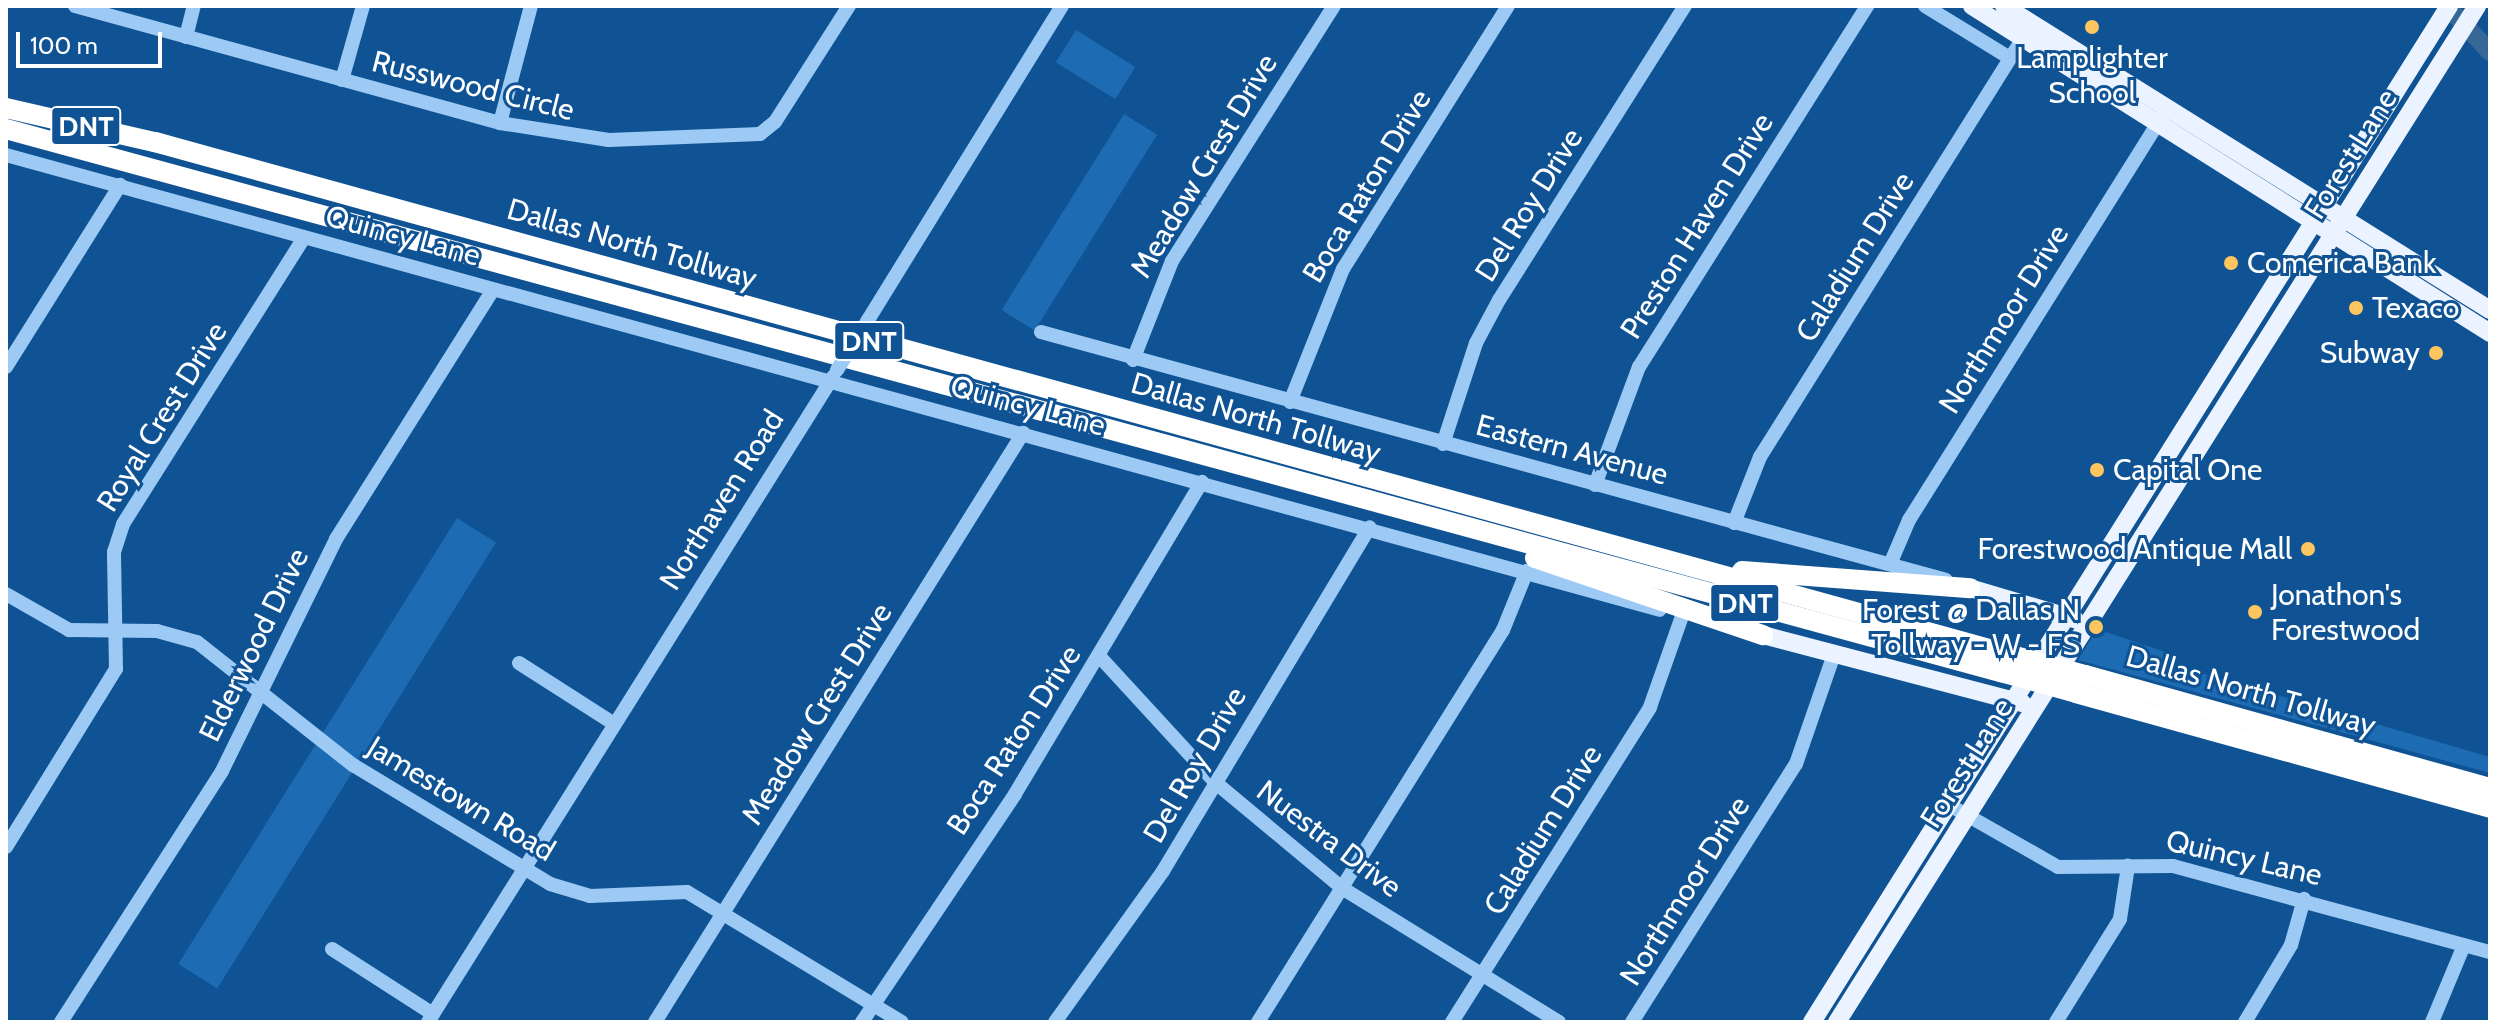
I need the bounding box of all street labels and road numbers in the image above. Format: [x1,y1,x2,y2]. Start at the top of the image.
street label: Russwood Circle [368,43,578,129]
street label: Meadow Crest Drive [1123,48,1285,284]
street label: Forest Lane [2297,82,2405,226]
street label: Boca Raton Drive [1295,83,1439,289]
road number: DNT [50,102,122,150]
street label: Preston Haven Drive [1613,107,1781,345]
street label: Del Roy Drive [1468,122,1590,288]
street label: Caladium Drive [1788,165,1922,349]
street label: Dallas North Tollway [503,191,761,297]
street label: Quincy Lane [322,198,484,274]
street label: Northmoor Drive [1932,218,2076,420]
street label: Royal Crest Drive [89,316,235,518]
road number: DNT [833,317,905,365]
street label: Dallas North Tollway [1127,365,1385,471]
street label: Quincy Lane [947,368,1109,444]
street label: Northaven Road [652,403,792,597]
street label: Eastern Avenue [1472,407,1672,493]
street label: Elderwood Drive [192,543,316,747]
road number: DNT [1709,579,1781,627]
street label: Meadow Crest Drive [734,597,900,831]
street label: Dallas North Tollway [2122,638,2380,744]
street label: Boca Raton Drive [939,639,1089,841]
street label: Del Roy Drive [1136,681,1254,849]
street label: Forest Lane [1913,691,2021,835]
street label: Jamestown Road [361,729,561,869]
street label: Caladium Drive [1476,738,1610,922]
street label: Nuestra Drive [1249,773,1409,905]
street label: Northmoor Drive [1613,790,1757,992]
street label: Quincy Lane [2163,823,2325,893]

